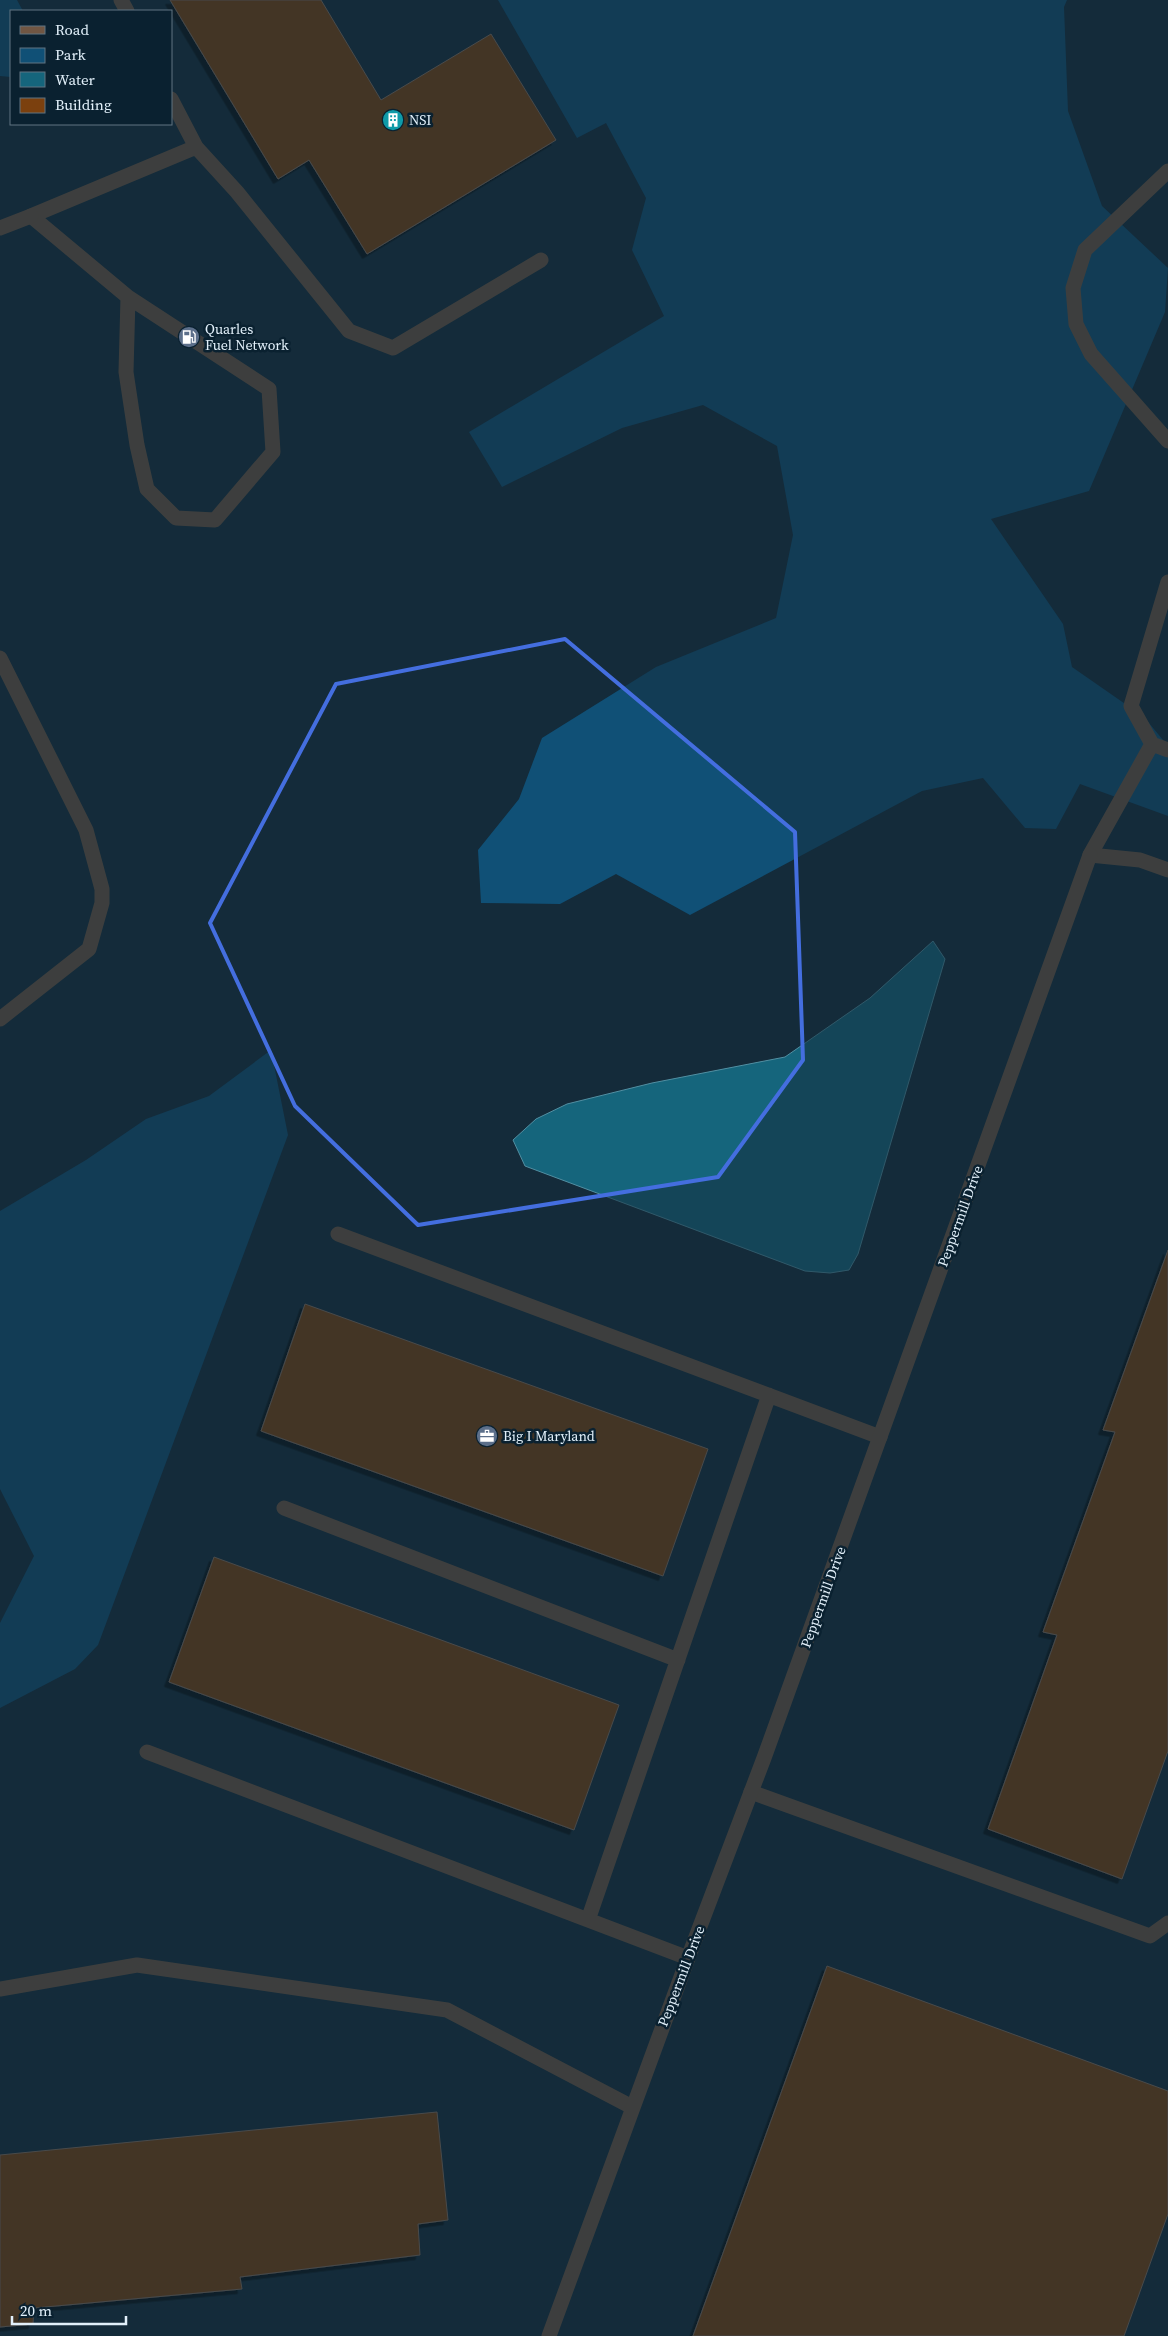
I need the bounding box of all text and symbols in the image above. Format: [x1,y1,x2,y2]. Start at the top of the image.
legend [10,10,172,125]
text: Road [55,19,89,40]
text: Park [55,44,87,65]
text: Water [55,69,96,90]
text: Building [55,94,112,115]
building icon: NSI [381,108,405,132]
place label: NSI [409,110,431,130]
place label: Quarles Fuel Network [205,319,289,355]
fuel station icon: Quarles Fuel Network [177,325,201,349]
street label: Peppermill Drive [932,1163,988,1269]
office icon: Big I Maryland [475,1424,499,1448]
place label: Big I Maryland [503,1426,595,1446]
street label: Peppermill Drive [795,1544,851,1650]
street label: Peppermill Drive [653,1923,709,2029]
scale bar [12,2294,126,2326]
text: 20 m [20,2300,52,2321]

